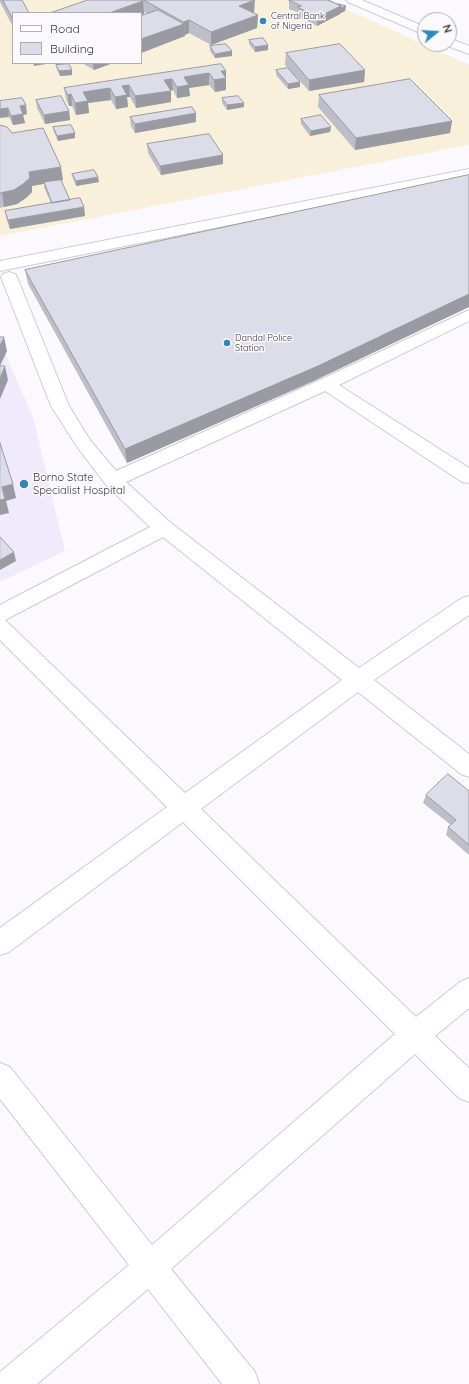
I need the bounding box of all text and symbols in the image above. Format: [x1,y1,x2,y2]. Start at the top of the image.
place label: Central Bank of Nigeria [271,11,325,32]
legend [12,12,142,64]
north arrow [417,12,457,52]
marker: Central Bank of Nigeria [258,16,268,26]
text: Road [50,21,80,36]
text: N [440,23,455,35]
text: Building [50,41,94,56]
place label: Dandal Police Station [235,333,292,354]
marker: Dandal Police Station [222,338,232,348]
place label: Borno State Specialist Hospital [33,471,125,497]
marker: Borno State Specialist Hospital [18,478,30,490]

